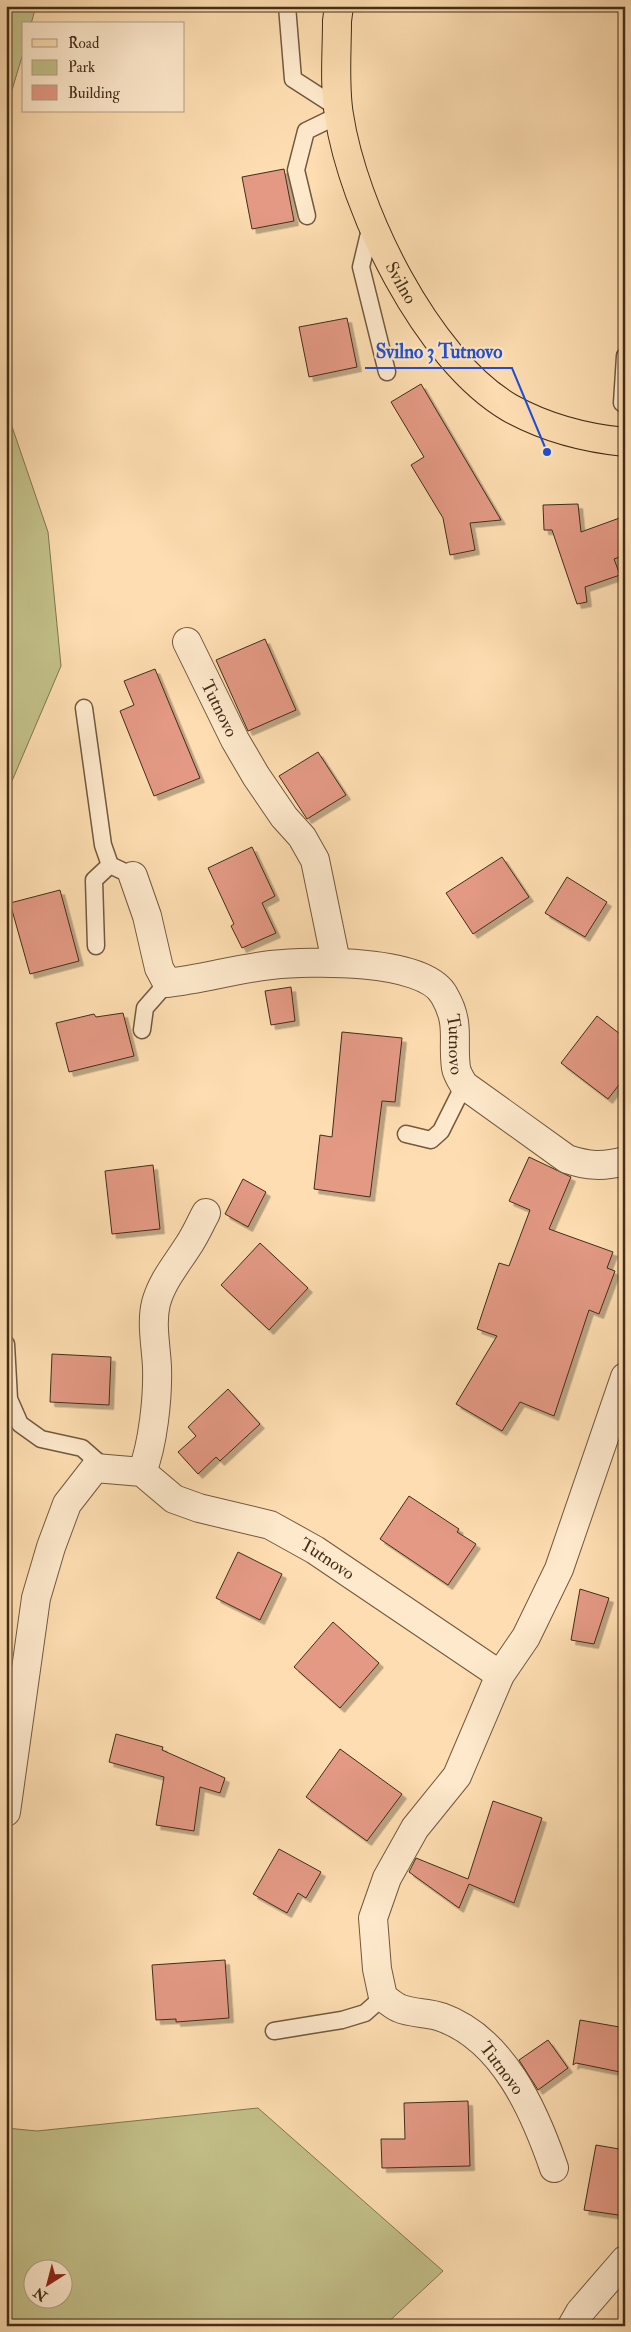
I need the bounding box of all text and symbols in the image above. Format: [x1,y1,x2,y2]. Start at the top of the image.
legend [22,22,185,112]
text: Road [68,34,100,53]
text: Park [68,58,95,77]
text: Building [68,84,120,103]
street label: Svilno [380,258,422,309]
callout: Svilno 3 Tutnovo [365,334,512,368]
text: Svilno 3 Tutnovo [376,340,502,364]
street label: Tutnovo [195,676,243,741]
street label: Tutnovo [441,1012,468,1078]
street label: Tutnovo [296,1533,359,1586]
street label: Tutnovo [474,2037,529,2100]
north arrow [22,2260,72,2310]
text: N [30,2283,52,2305]

